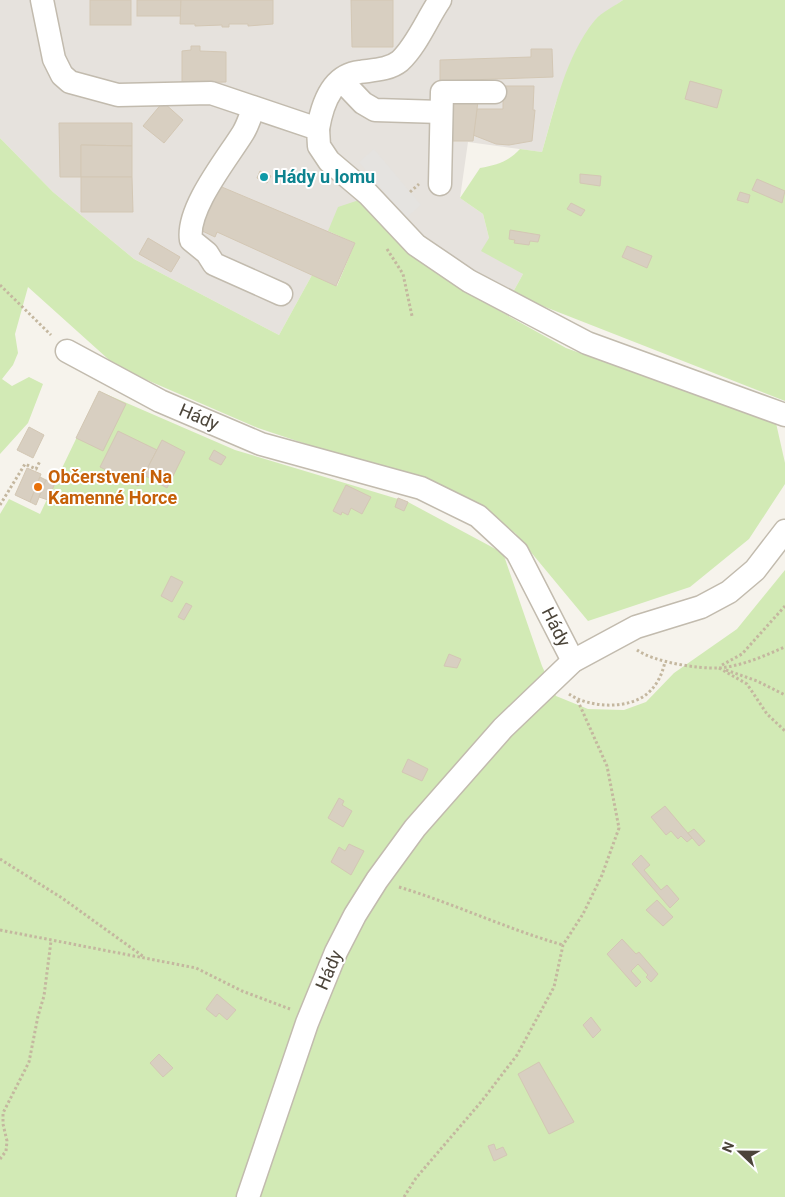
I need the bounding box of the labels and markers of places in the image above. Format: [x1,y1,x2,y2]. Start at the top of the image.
place label: Hády u lomu [274,166,375,187]
marker: Hády u lomu [258,171,270,183]
place label: Občerstvení Na Kamenné Horce [48,466,177,508]
marker: Občerstvení Na Kamenné Horce [32,481,44,493]

